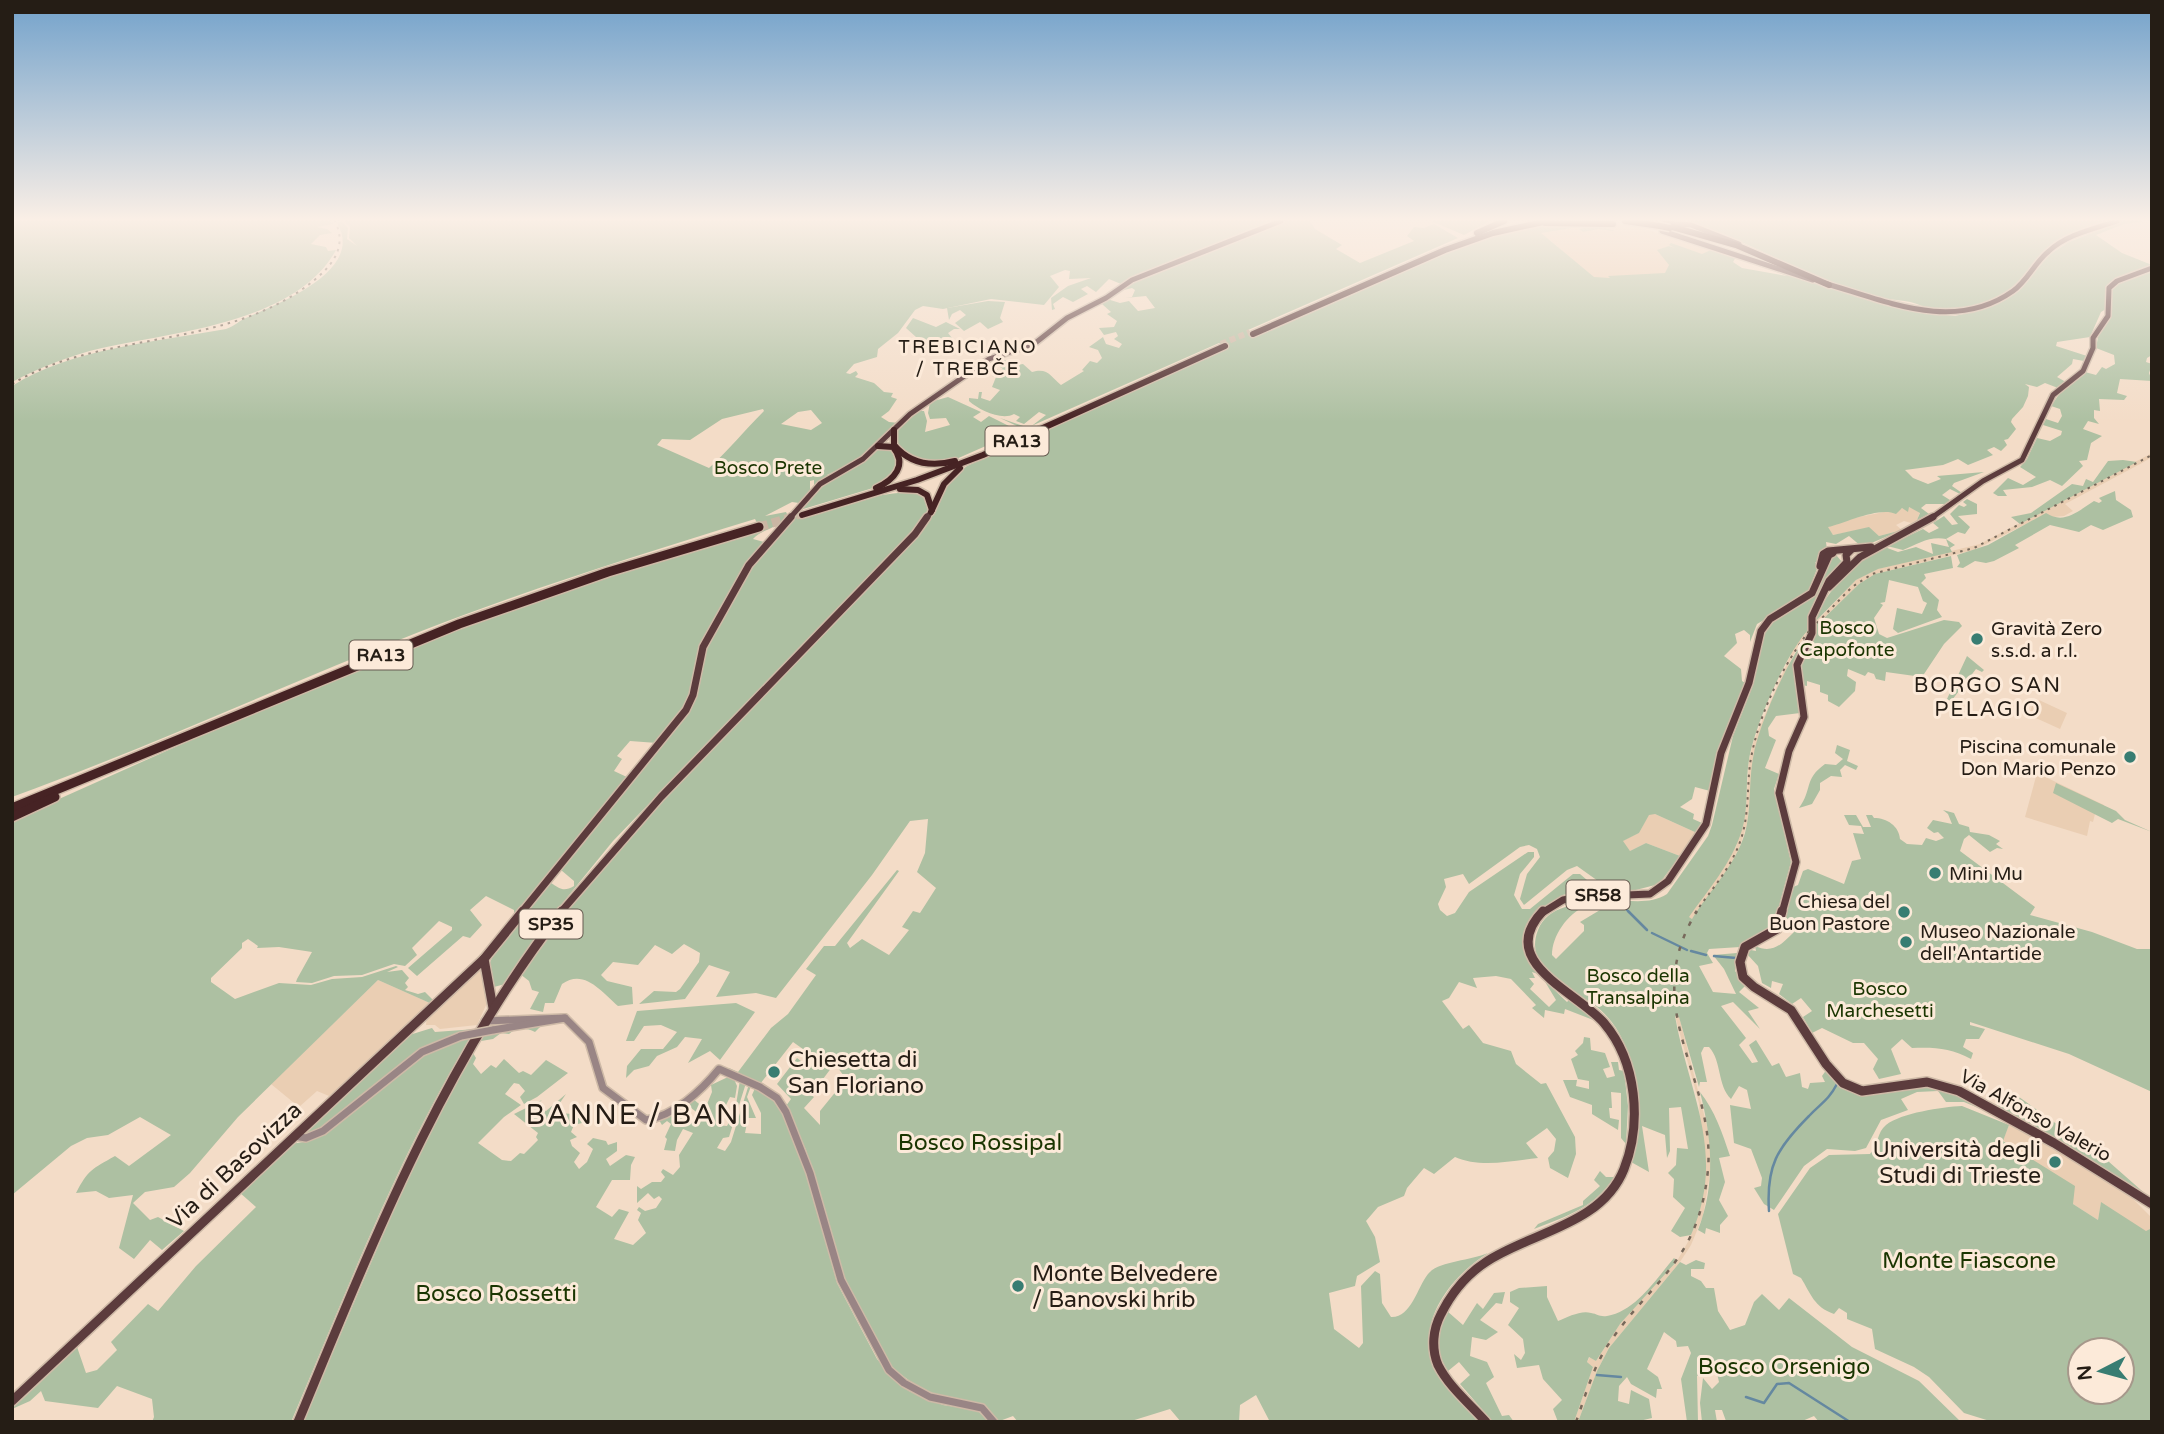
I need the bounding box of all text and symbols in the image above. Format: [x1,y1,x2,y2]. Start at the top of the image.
district label: TREBICIANO / TREBČE [898,336,1038,380]
road number: RA13 [986,426,1048,456]
park label: Bosco Prete [714,457,822,479]
park label: Bosco Capofonte [1800,617,1894,661]
place label: Gravità Zero s.s.d. a r.l. [1991,618,2102,662]
marker: Gravità Zero s.s.d. a r.l. [1969,631,1985,647]
road number: RA13 [350,640,412,670]
district label: BORGO SAN PELAGIO [1914,673,2062,722]
place label: Piscina comunale Don Mario Penzo [1959,736,2116,780]
marker: Piscina comunale Don Mario Penzo [2122,749,2138,765]
place label: Mini Mu [1949,863,2023,885]
marker: Mini Mu [1927,865,1943,881]
road number: SR58 [1566,880,1630,910]
place label: Chiesa del Buon Pastore [1769,891,1890,935]
marker: Chiesa del Buon Pastore [1896,904,1912,920]
road number: SP35 [520,909,582,939]
place label: Museo Nazionale dell'Antartide [1920,921,2075,965]
marker: Museo Nazionale dell'Antartide [1898,934,1914,950]
park label: Bosco della Transalpina [1586,965,1690,1009]
park label: Bosco Marchesetti [1826,978,1934,1022]
place label: Chiesetta di San Floriano [788,1046,924,1100]
marker: Chiesetta di San Floriano [766,1064,782,1080]
street label: Via Alfonso Valerio [1956,1065,2115,1167]
street label: Via di Basovizza [161,1096,308,1235]
district label: BANNE / BANI [526,1098,750,1132]
park label: Bosco Rossipal [898,1129,1062,1157]
place label: Università degli Studi di Trieste [1872,1136,2041,1190]
marker: Università degli Studi di Trieste [2047,1154,2063,1170]
park label: Monte Fiascone [1882,1247,2056,1275]
place label: Monte Belvedere / Banovski hrib [1032,1260,1218,1314]
marker: Monte Belvedere / Banovski hrib [1010,1278,1026,1294]
park label: Bosco Rossetti [415,1280,577,1308]
north arrow [2066,1336,2136,1406]
park label: Bosco Orsenigo [1698,1353,1870,1381]
text: N [2073,1364,2097,1381]

